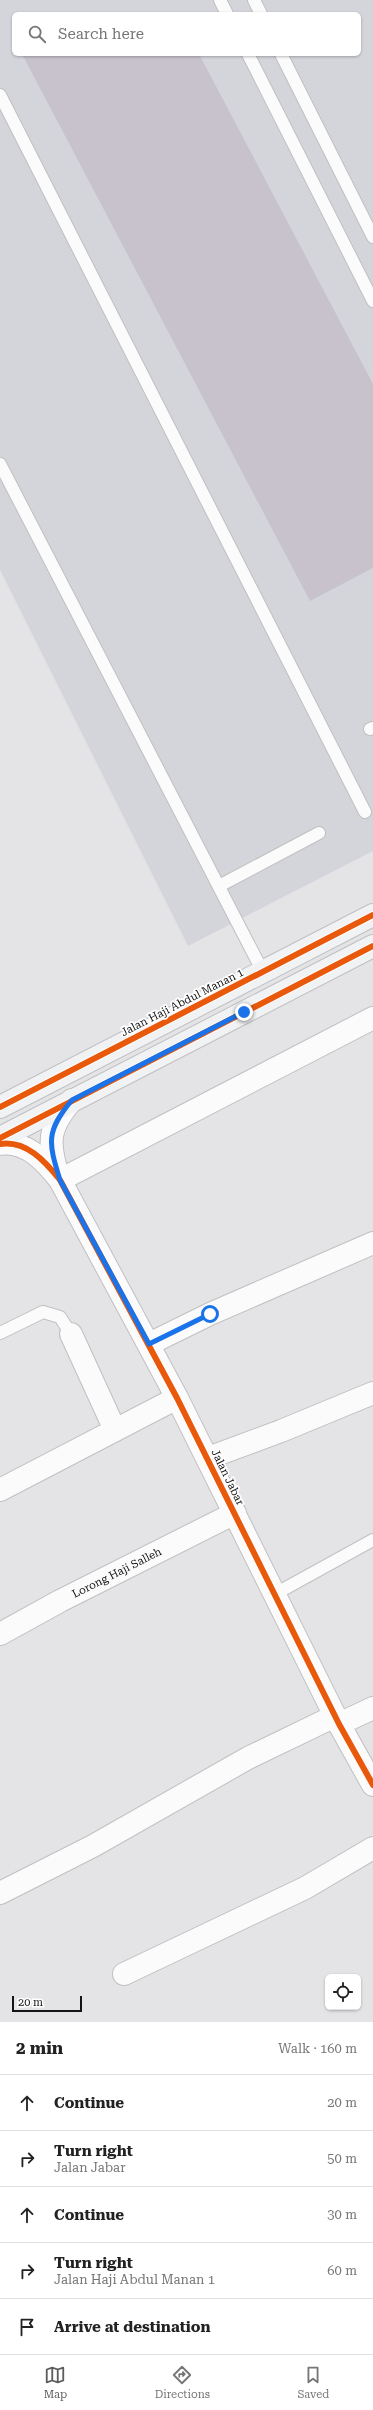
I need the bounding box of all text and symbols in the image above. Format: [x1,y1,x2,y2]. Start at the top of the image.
search box [12,12,361,56]
icon: search [26,23,48,45]
text: Search here [58,25,144,43]
street label: Jalan Haji Abdul Manan 1 [119,966,246,1039]
route end [235,1003,253,1021]
route start [201,1305,219,1323]
street label: Jalan Jabar [208,1447,247,1508]
street label: Lorong Haji Salleh [70,1545,164,1601]
map controls [325,1974,361,2010]
button: locate [325,1974,361,2010]
scale bar [12,1994,82,2013]
text: 20 m [18,1996,43,2009]
text: 2 min [16,2038,63,2058]
text: Walk · 160 m [278,2041,357,2056]
icon: ahead [16,2092,38,2114]
text: Continue [54,2094,124,2112]
text: 20 m [327,2095,357,2110]
text: Turn right [54,2142,133,2160]
icon: right [16,2148,38,2170]
text: 50 m [327,2151,357,2166]
text: Jalan Jabar [54,2160,126,2175]
icon: ahead [16,2204,38,2226]
text: Continue [54,2206,124,2224]
text: 30 m [327,2207,357,2222]
text: Turn right [54,2254,133,2272]
icon: right [16,2260,38,2282]
text: 60 m [327,2263,357,2278]
text: Jalan Haji Abdul Manan 1 [54,2272,215,2287]
icon: arrive [16,2316,38,2338]
text: Arrive at destination [54,2318,210,2336]
tab: Map [44,2364,67,2401]
tab: Directions [155,2364,210,2401]
tab: Saved [297,2364,329,2401]

